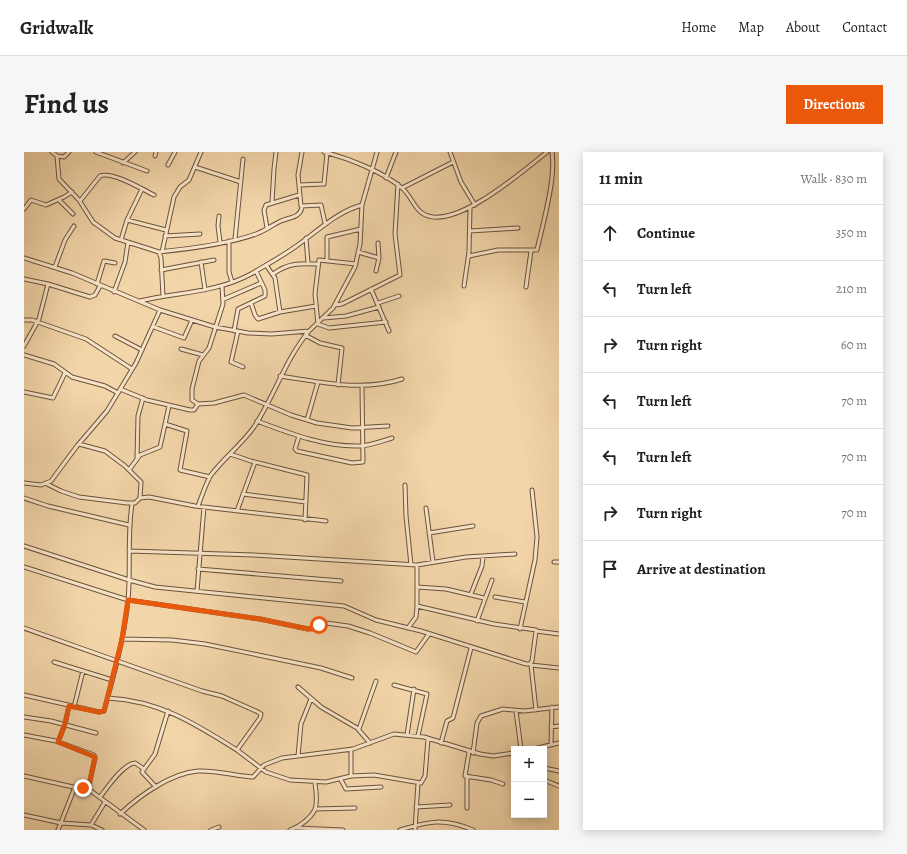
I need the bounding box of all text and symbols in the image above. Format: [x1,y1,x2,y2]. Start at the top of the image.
text: Gridwalk [20,15,93,41]
text: Home [681,18,716,37]
text: Map [738,18,764,37]
text: About [786,18,820,37]
text: Contact [842,18,887,37]
text: Find us [24,85,109,123]
button: Directions [786,85,883,124]
text: 11 min [599,167,643,190]
text: Walk · 830 m [800,170,867,187]
icon: ahead [599,222,621,244]
text: Continue [637,223,695,243]
text: 350 m [836,224,867,241]
icon: left [599,278,621,300]
text: Turn left [637,279,692,299]
text: 210 m [836,280,867,297]
icon: right [599,334,621,356]
text: Turn right [637,335,702,355]
text: 60 m [841,336,867,353]
icon: left [599,390,621,412]
text: Turn left [637,391,692,411]
text: 70 m [841,392,867,409]
icon: left [599,446,621,468]
text: Turn left [637,447,692,467]
text: 70 m [841,448,867,465]
icon: right [599,502,621,524]
text: Turn right [637,503,702,523]
text: 70 m [841,504,867,521]
icon: arrive [599,558,621,580]
text: Arrive at destination [637,559,766,579]
route start [310,616,328,634]
map controls [511,746,547,818]
button: + [511,746,547,782]
route end [74,779,92,797]
button: − [511,782,547,818]

